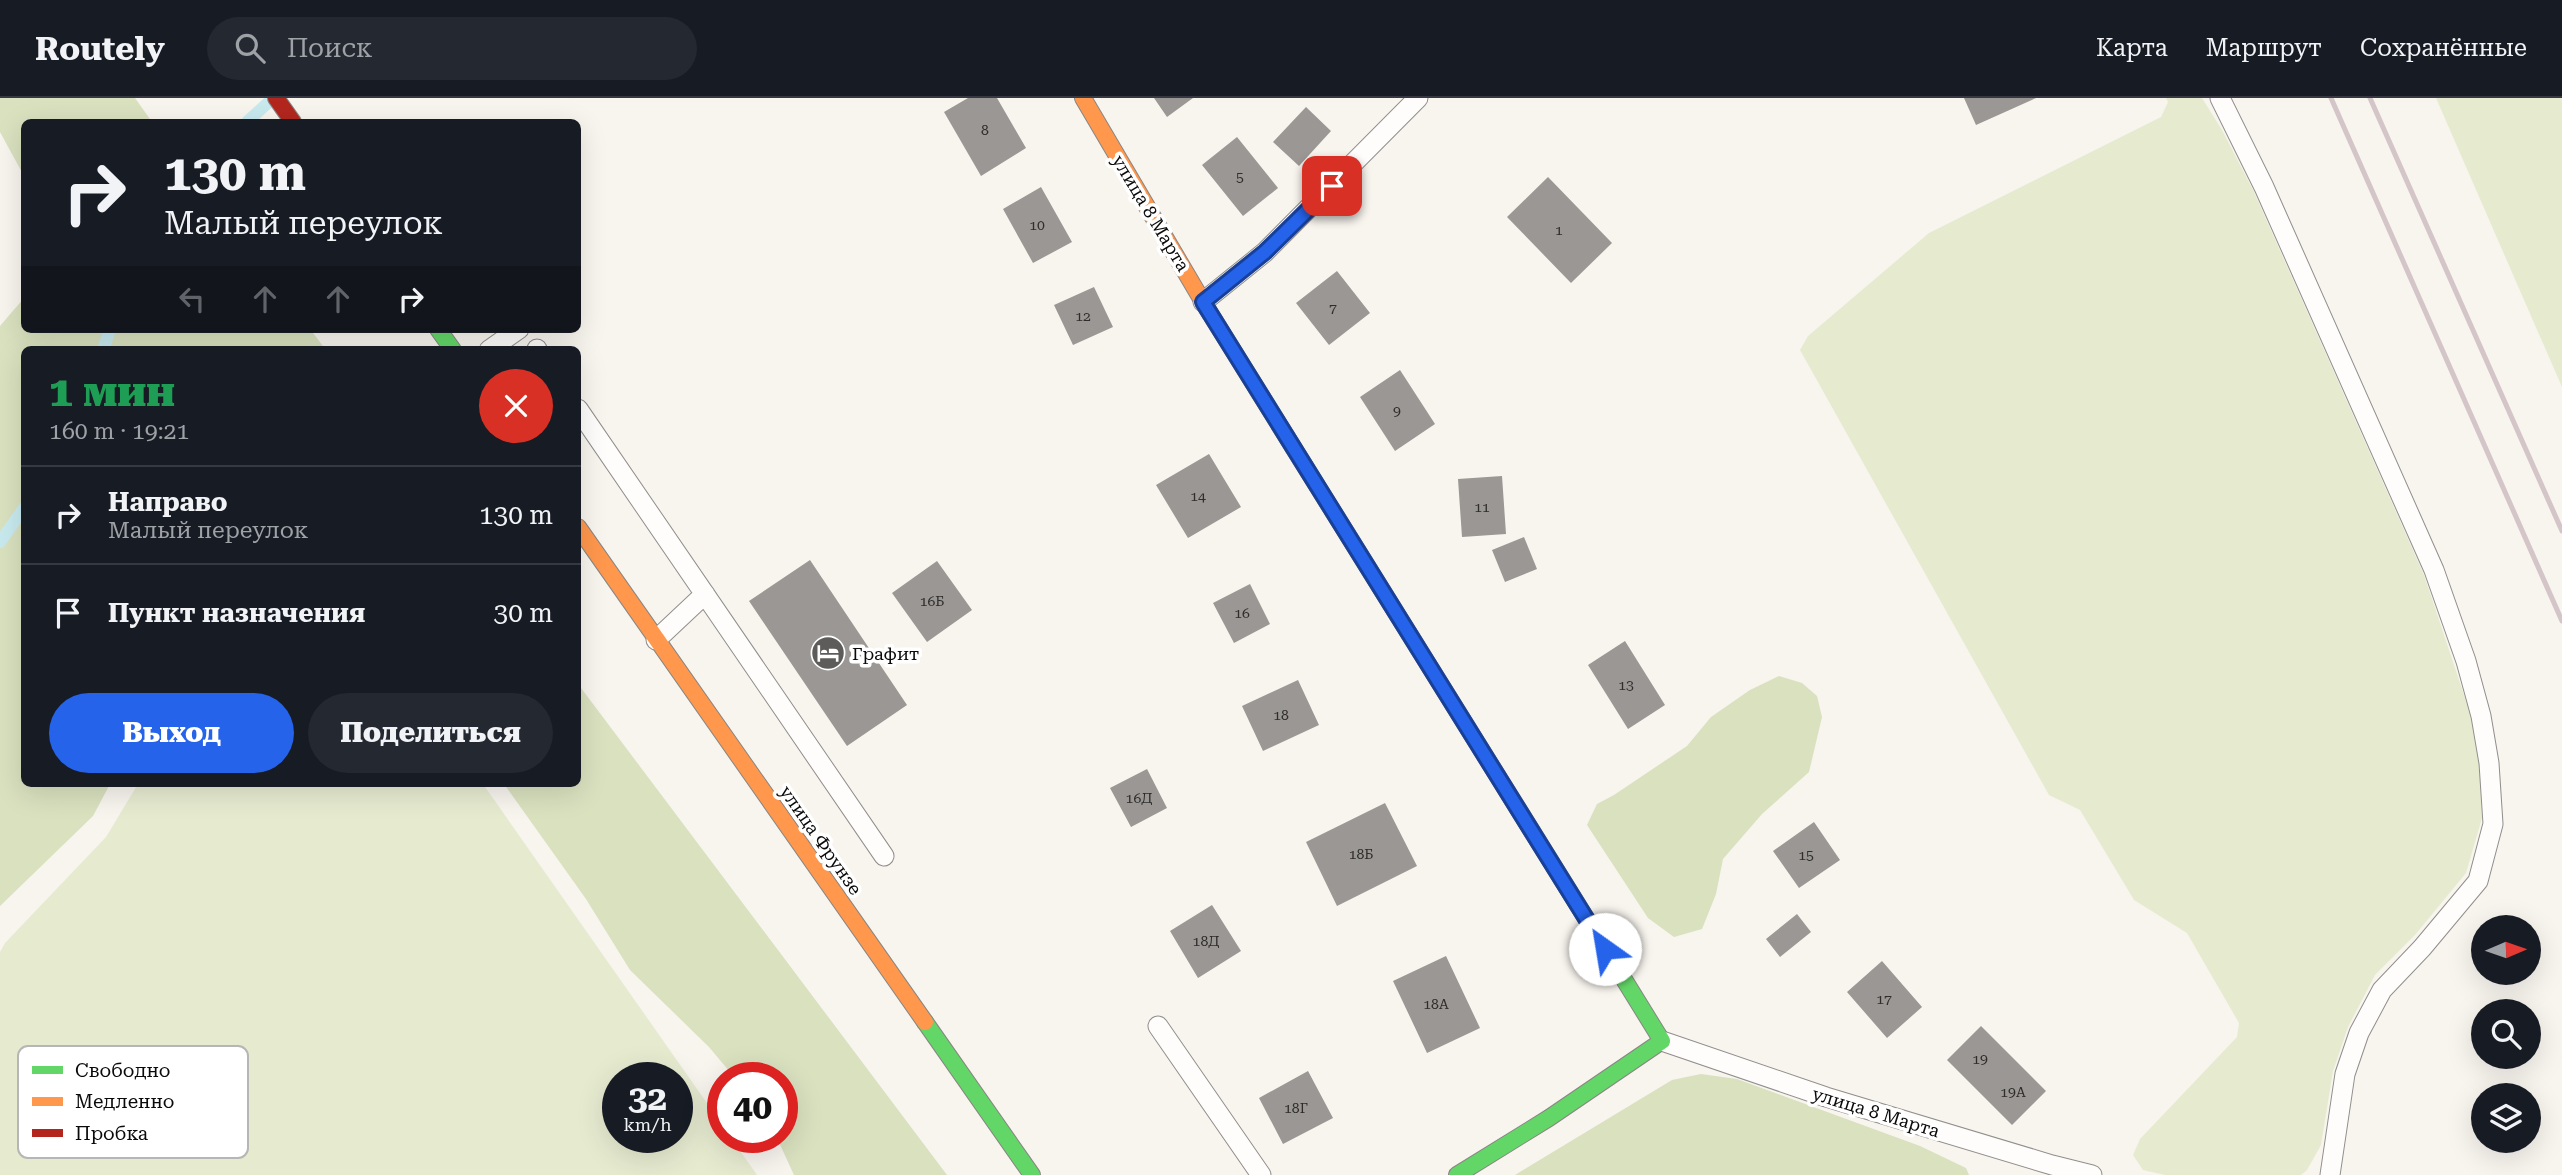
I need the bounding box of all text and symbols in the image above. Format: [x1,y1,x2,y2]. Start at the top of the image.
search box [207,17,697,80]
text: Routely [35,29,165,68]
icon: search [231,29,269,67]
text: Поиск [287,33,372,63]
text: Карта [2096,34,2168,62]
text: Маршрут [2206,34,2322,62]
text: Сохранённые [2360,34,2527,62]
house number: 8 [981,122,989,138]
text: 130 m [164,145,306,202]
icon: right [49,147,140,238]
street label: улица 8 Марта [1108,151,1194,275]
pin [1302,156,1362,216]
icon: arrive [1313,167,1351,205]
house number: 5 [1236,169,1244,185]
text: Малый переулок [164,204,443,242]
house number: 10 [1029,217,1045,233]
house number: 1 [1555,222,1563,238]
icon: left [173,280,211,318]
icon: ahead [246,280,284,318]
icon: ahead [319,280,357,318]
icon: right [392,280,430,318]
house number: 7 [1329,300,1337,316]
house number: 12 [1075,308,1091,324]
text: 1 мин [49,367,175,416]
button: close [479,369,553,443]
house number: 9 [1393,403,1401,419]
text: 160 m · 19:21 [49,418,189,445]
text: Направо [108,487,228,517]
house number: 14 [1190,488,1206,504]
icon: right [49,496,87,534]
house number: 11 [1474,499,1490,515]
text: 130 m [479,500,553,530]
text: Малый переулок [108,517,308,544]
house number: 16Б [920,593,944,609]
icon: arrive [49,594,87,632]
text: Пункт назначения [108,598,365,628]
text: 30 m [494,598,553,628]
house number: 16 [1234,605,1250,621]
hotel icon: Графит [809,634,847,672]
place label: Графит [852,643,919,664]
house number: 13 [1618,677,1634,693]
button: Выход [49,693,294,773]
button: Поделиться [308,693,553,773]
house number: 18 [1273,707,1289,723]
street label: улица Фрунзе [776,781,866,899]
house number: 16Д [1126,790,1152,806]
house number: 18Б [1349,846,1373,862]
house number: 15 [1798,847,1814,863]
position arrow [1568,912,1642,986]
north arrow [2471,915,2541,985]
map controls [2471,915,2541,1153]
house number: 18Д [1193,933,1219,949]
house number: 17 [1876,991,1892,1007]
house number: 18А [1423,996,1449,1012]
button: search [2471,999,2541,1069]
legend [18,1046,248,1158]
house number: 19 [1972,1051,1988,1067]
text: Свободно [75,1059,170,1082]
speed limit sign: 40 [707,1062,798,1153]
text: 32 [628,1078,667,1119]
street label: улица 8 Марта [1810,1083,1942,1141]
button: layers [2471,1083,2541,1153]
house number: 19А [2000,1084,2026,1100]
text: Медленно [75,1090,174,1113]
house number: 18Г [1284,1100,1308,1116]
text: km/h [623,1114,672,1135]
text: Пробка [75,1122,149,1145]

